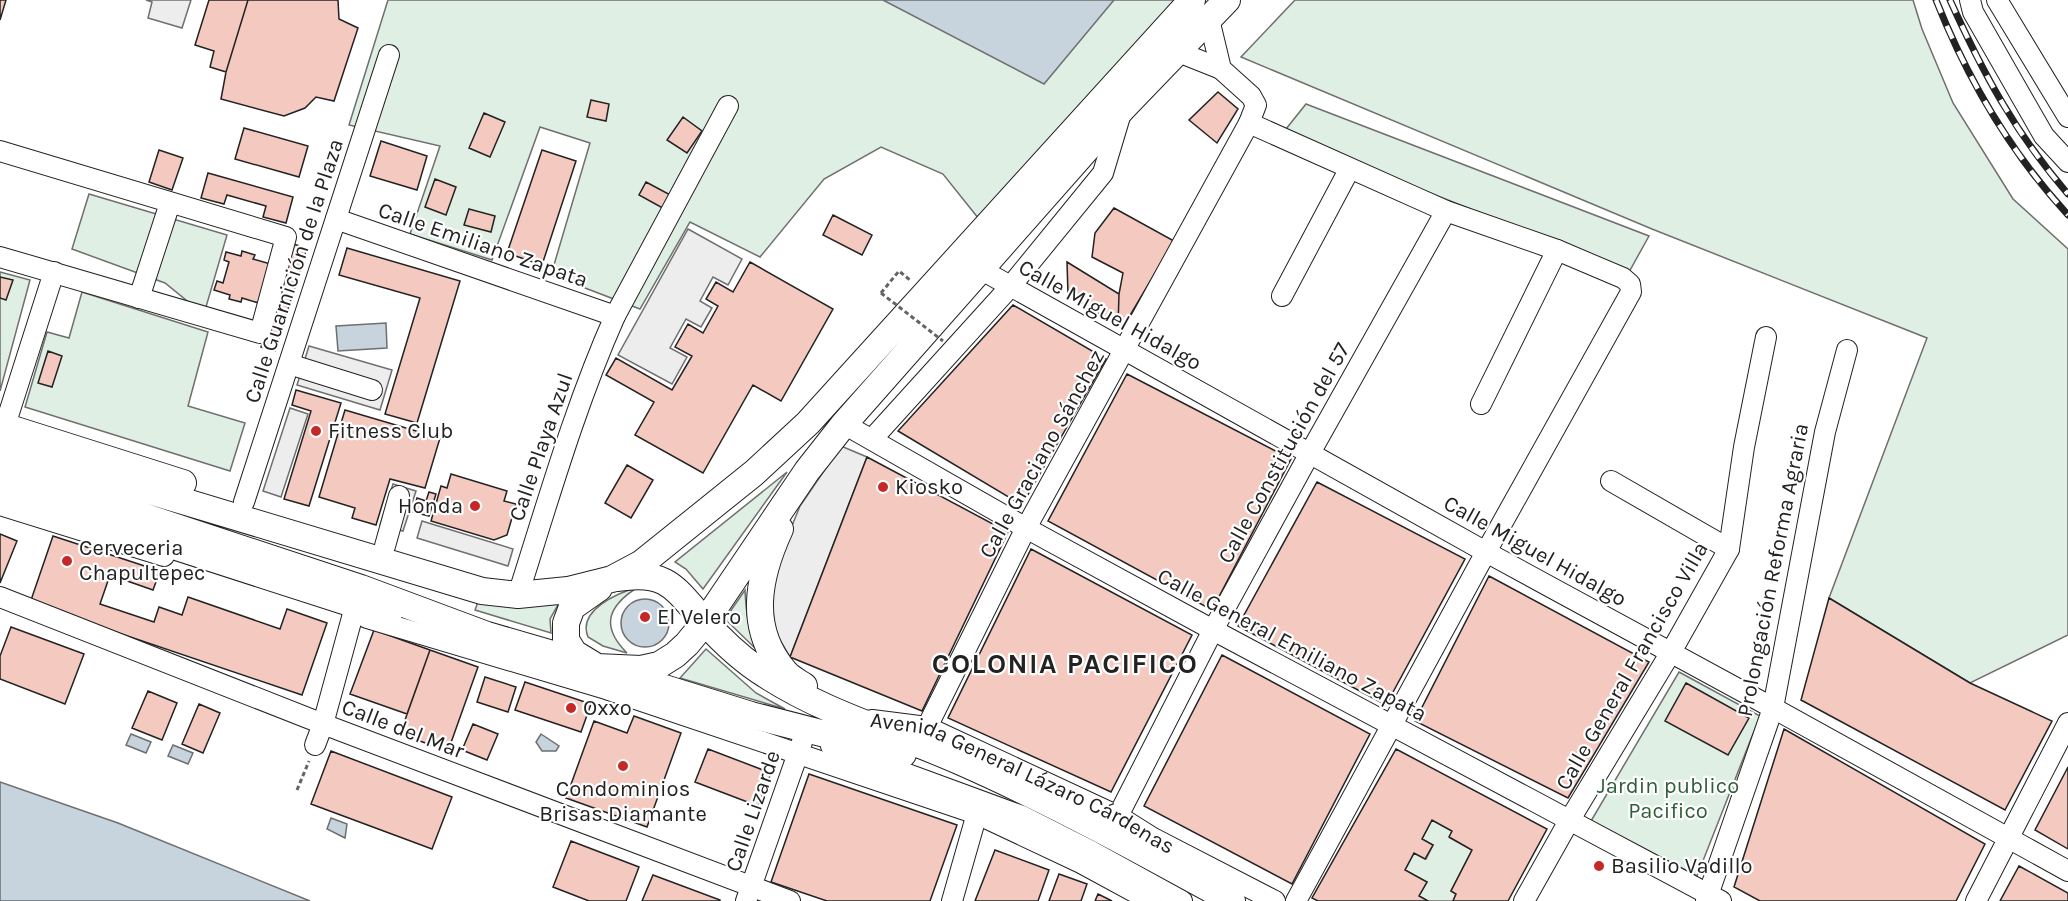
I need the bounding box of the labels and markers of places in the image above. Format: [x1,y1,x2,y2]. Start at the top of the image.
place label: Fitness Club [328,418,453,444]
marker: Fitness Club [309,424,323,438]
place label: Kiosko [895,474,963,500]
marker: Kiosko [876,480,890,494]
place label: Honda [398,493,463,519]
marker: Honda [468,499,482,513]
place label: Cerveceria Chapultepec [79,535,205,586]
marker: Cerveceria Chapultepec [60,554,74,568]
place label: El Velero [657,604,741,630]
marker: El Velero [638,610,652,624]
place label: Oxxo [583,695,632,721]
marker: Oxxo [564,701,578,715]
marker: Condominios Brisas Diamante [616,759,630,773]
place label: Condominios Brisas Diamante [539,776,707,827]
place label: Basilio Vadillo [1611,853,1753,879]
marker: Basilio Vadillo [1592,859,1606,873]

